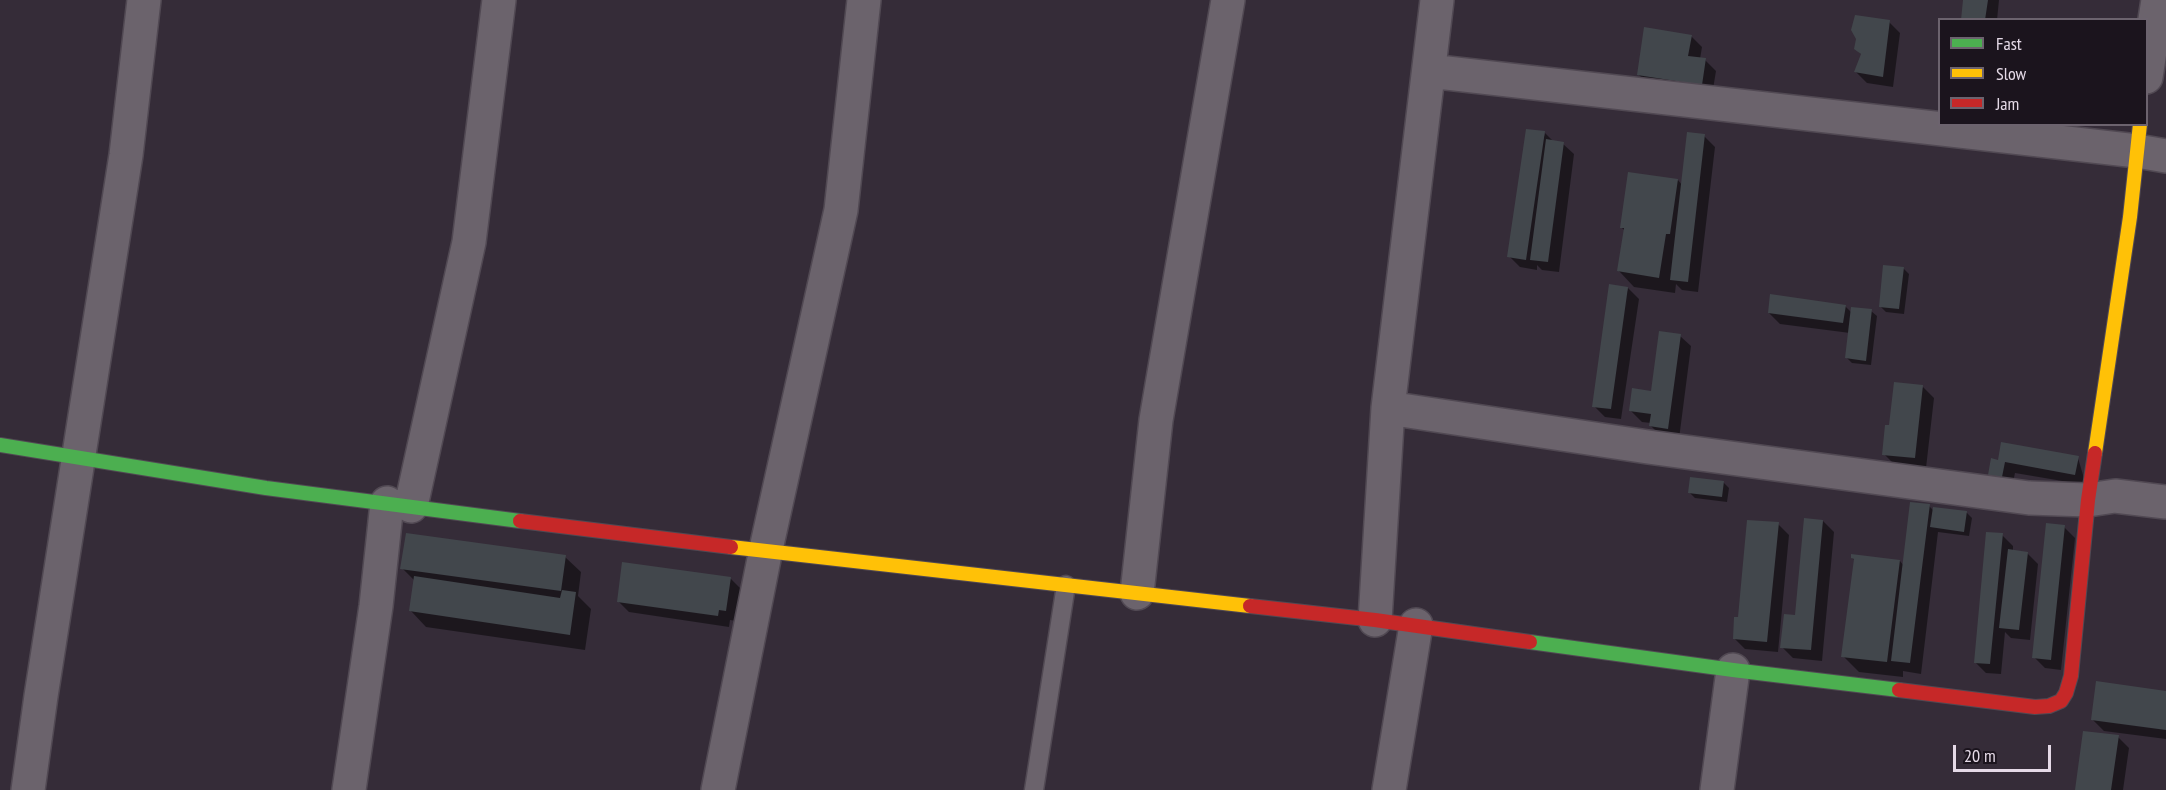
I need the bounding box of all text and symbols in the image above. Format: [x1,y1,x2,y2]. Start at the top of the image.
legend [1938,18,2148,126]
text: Fast [1996,32,2022,55]
text: Slow [1996,62,2026,85]
text: Jam [1996,92,2019,115]
scale bar [1956,733,2054,771]
text: 20 m [1964,744,1996,767]

